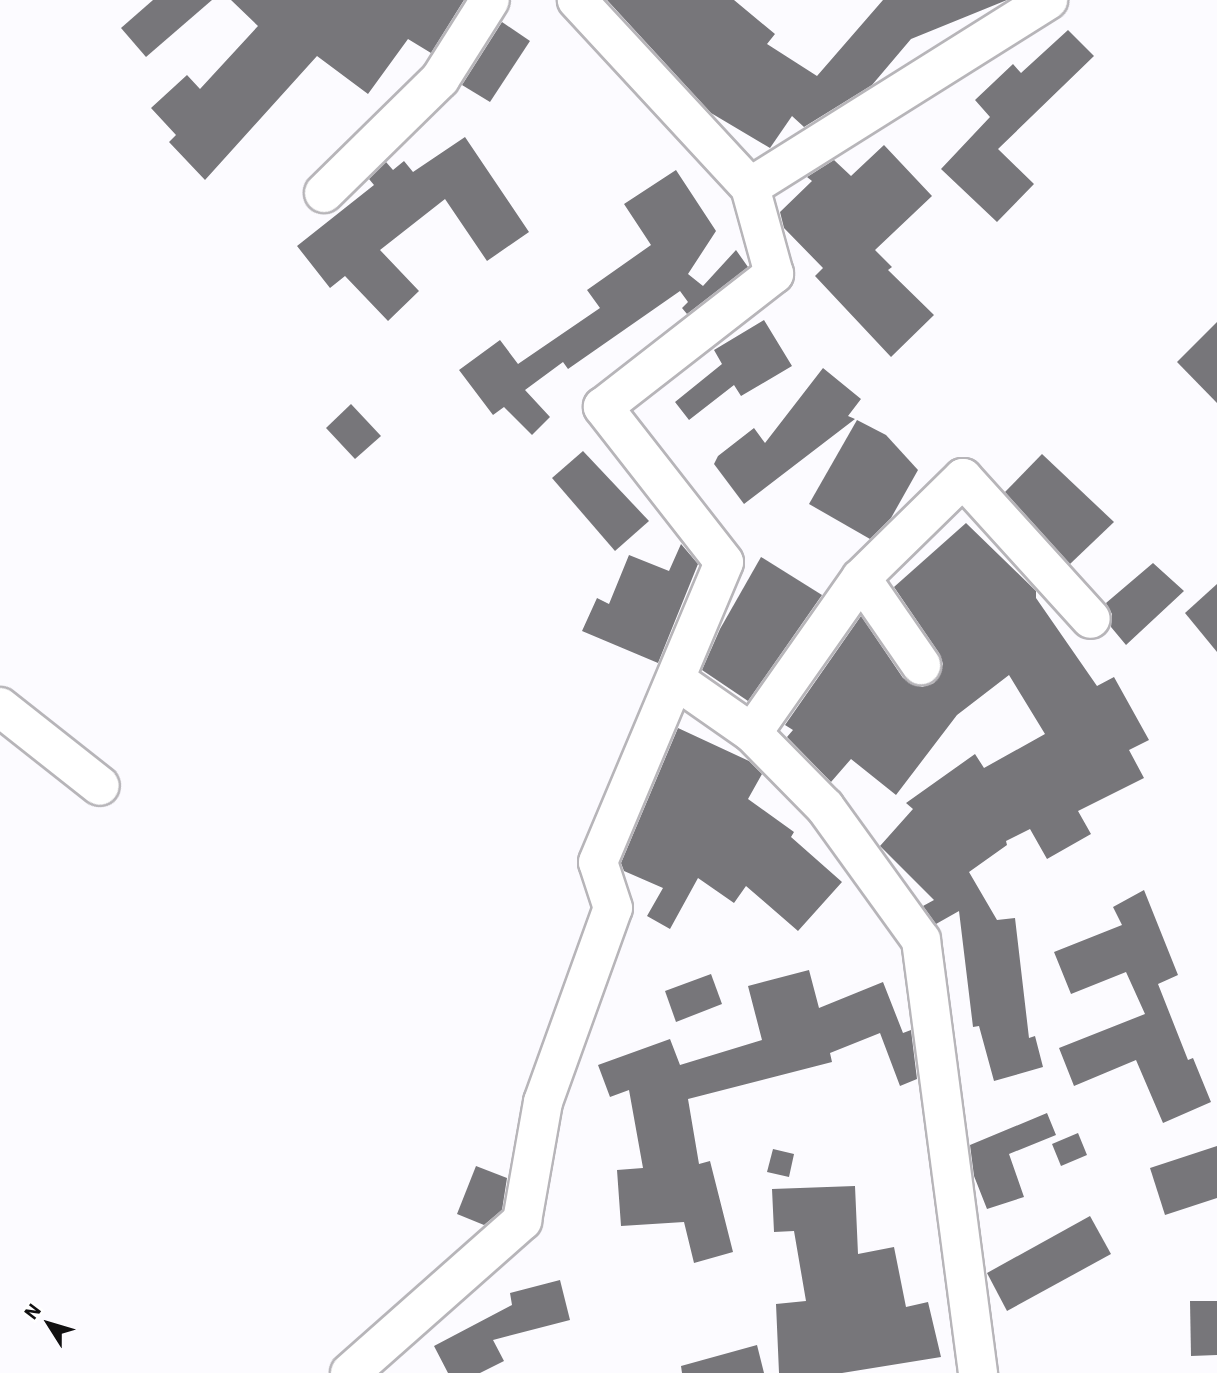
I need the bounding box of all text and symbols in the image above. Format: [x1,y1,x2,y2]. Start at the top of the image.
north arrow [14,1289,84,1359]
text: N [18,1299,46,1324]

